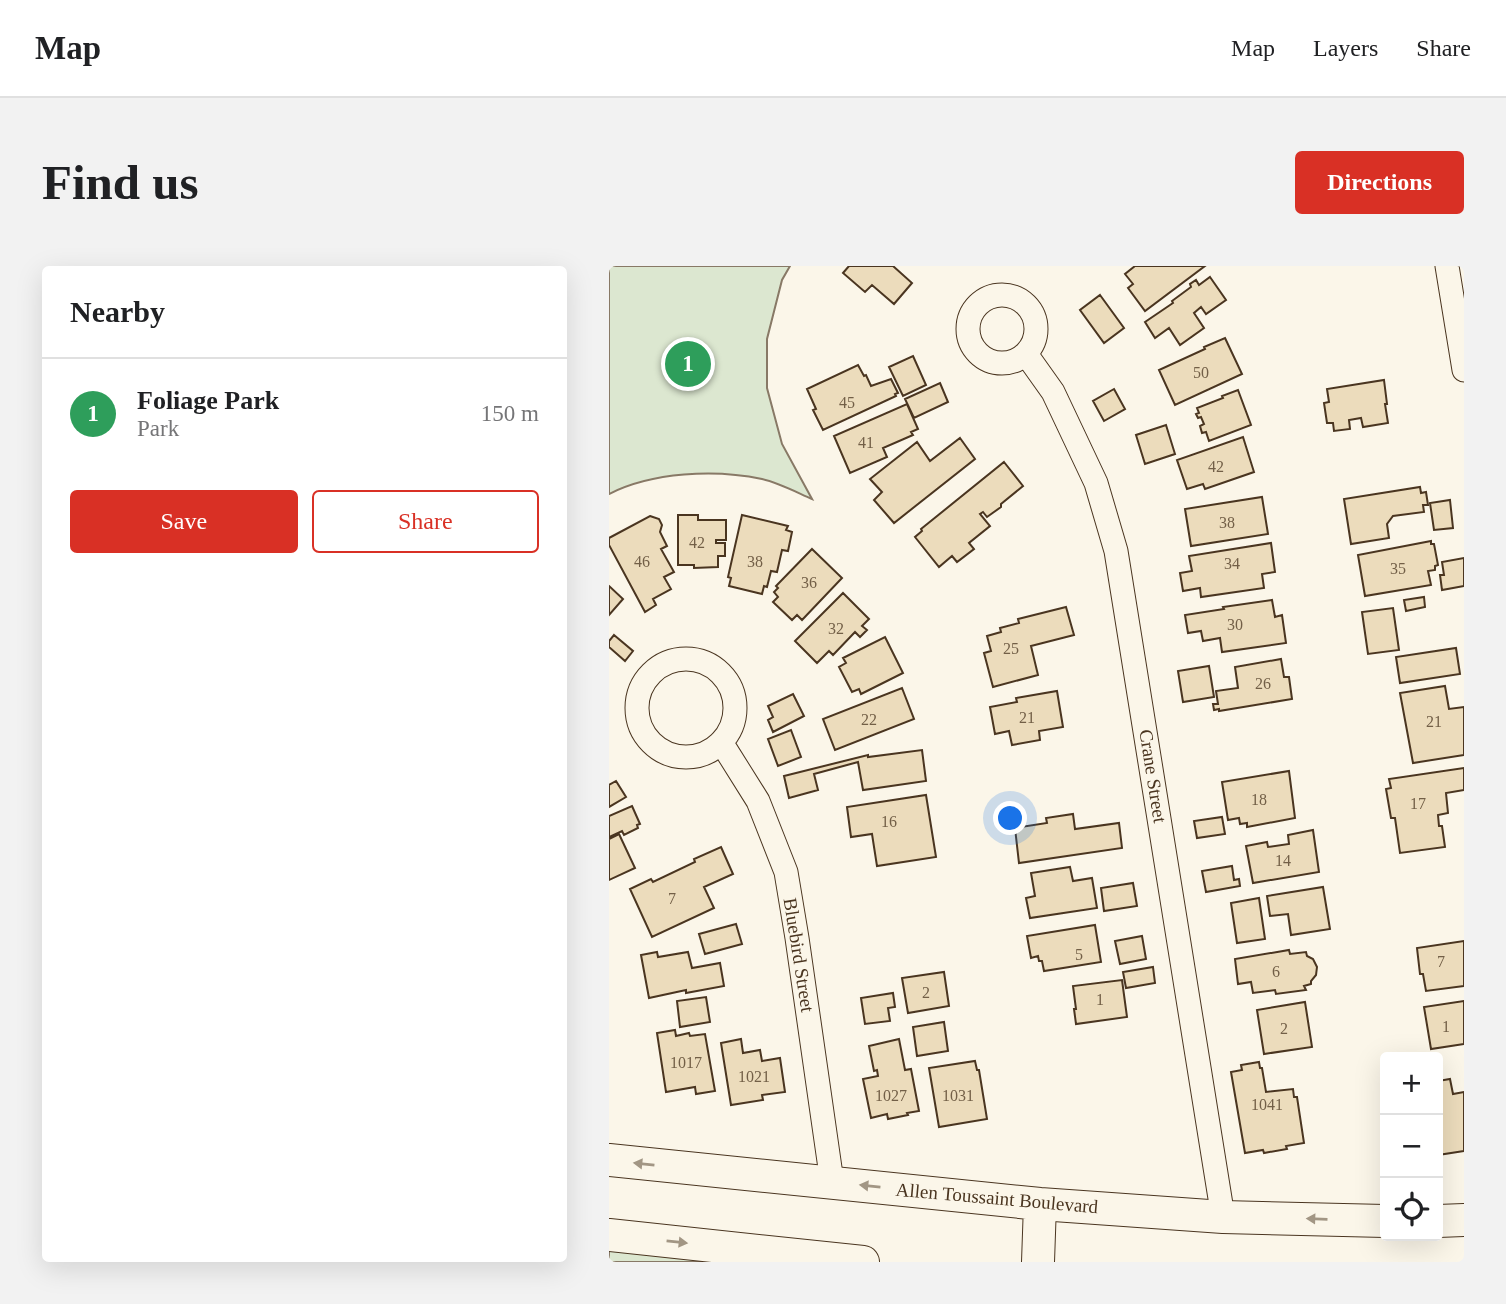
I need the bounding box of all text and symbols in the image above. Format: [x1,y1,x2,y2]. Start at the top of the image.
text: Map [35,30,101,66]
text: Map [1231,35,1275,61]
text: Layers [1313,35,1378,61]
text: Share [1416,35,1471,61]
button: Directions [1295,151,1464,214]
text: Find us [42,155,199,210]
text: Nearby [70,295,165,328]
pin: 1 [665,338,711,390]
house number: 50 [1193,364,1209,381]
text: Foliage Park [137,386,279,415]
house number: 45 [839,394,855,411]
text: 1 [87,401,99,426]
text: 150 m [481,401,539,426]
text: Park [137,416,179,441]
house number: 41 [858,434,874,451]
house number: 42 [1208,458,1224,475]
button: Save [70,490,298,553]
button: Share [312,490,539,553]
house number: 38 [1219,514,1235,531]
house number: 42 [689,534,705,551]
house number: 46 [634,553,650,570]
house number: 38 [747,553,763,570]
house number: 34 [1224,555,1240,572]
house number: 35 [1390,560,1406,577]
house number: 36 [801,574,817,591]
house number: 30 [1227,616,1243,633]
house number: 32 [828,620,844,637]
house number: 25 [1003,640,1019,657]
house number: 26 [1255,675,1271,692]
house number: 21 [1019,709,1035,726]
house number: 22 [861,711,877,728]
house number: 21 [1426,713,1442,730]
street label: Crane Street [1135,728,1171,825]
house number: 18 [1251,791,1267,808]
house number: 17 [1410,795,1426,812]
your location [993,801,1027,835]
house number: 16 [881,813,897,830]
house number: 14 [1275,852,1291,869]
house number: 7 [668,890,676,907]
street label: Bluebird Street [780,896,819,1014]
house number: 5 [1075,946,1083,963]
house number: 7 [1437,953,1445,970]
house number: 6 [1272,963,1280,980]
house number: 2 [922,984,930,1001]
house number: 1 [1096,991,1104,1008]
house number: 1 [1442,1018,1450,1035]
house number: 2 [1280,1020,1288,1037]
map controls [1380,1052,1443,1241]
button: + [1380,1052,1443,1115]
house number: 1017 [670,1054,702,1071]
house number: 1021 [738,1068,770,1085]
house number: 1027 [875,1087,907,1104]
house number: 1031 [942,1087,974,1104]
house number: 1041 [1251,1096,1283,1113]
button: − [1380,1115,1443,1178]
one-way arrow [633,1158,655,1169]
button: locate [1380,1178,1443,1241]
street label: Allen Toussaint Boulevard [895,1179,1100,1217]
one-way arrow [859,1181,881,1192]
one-way arrow [1306,1214,1328,1225]
one-way arrow [666,1237,688,1248]

